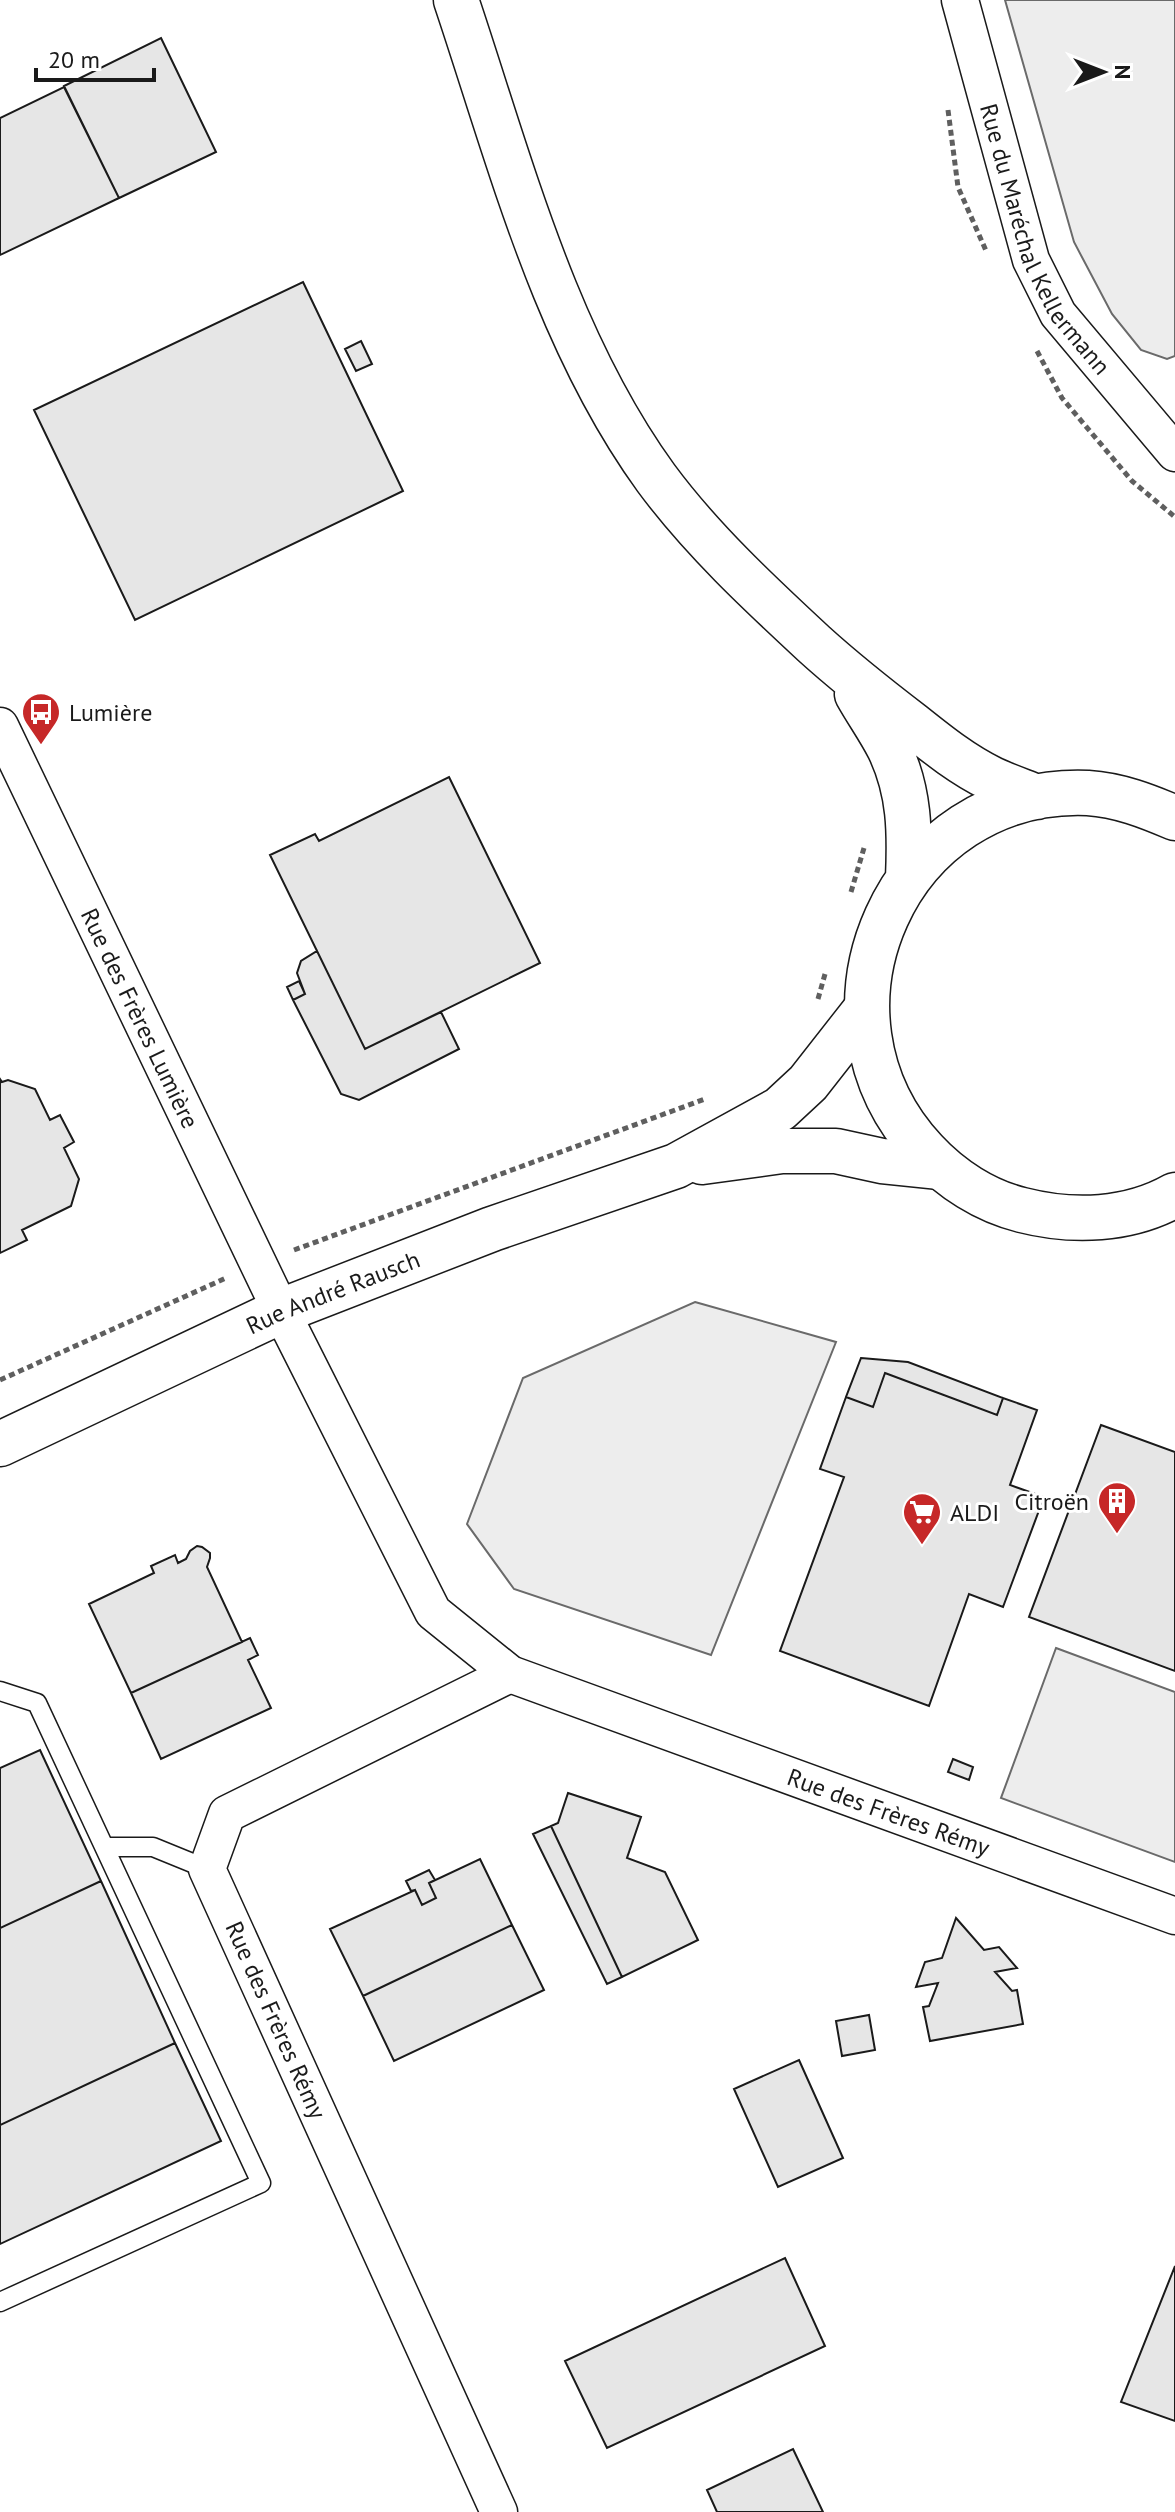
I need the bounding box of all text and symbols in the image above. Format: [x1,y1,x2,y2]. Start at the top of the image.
scale bar [36,32,154,82]
north arrow [1063,32,1143,112]
text: 20 m [48,44,100,75]
text: N [1109,65,1137,79]
street label: Rue du Maréchal Kellermann [973,100,1118,381]
bus stop icon: Lumière [20,691,62,746]
place label: Lumière [69,697,152,728]
street label: Rue des Frères Lumière [74,903,206,1133]
street label: Rue André Rausch [241,1243,424,1341]
building icon: Citroën [1096,1480,1138,1535]
place label: Citroën [1014,1486,1089,1517]
supermarket icon: ALDI [901,1491,943,1546]
place label: ALDI [950,1497,999,1528]
street label: Rue des Frères Rémy [783,1761,994,1863]
street label: Rue des Frères Rémy [219,1916,333,2124]

